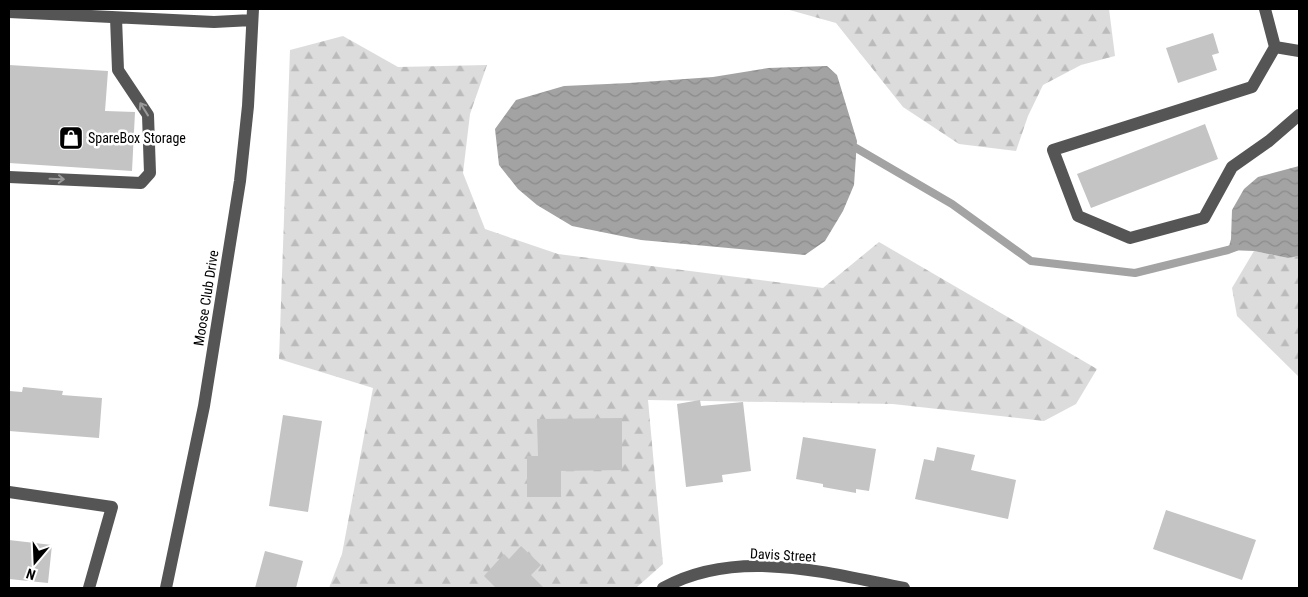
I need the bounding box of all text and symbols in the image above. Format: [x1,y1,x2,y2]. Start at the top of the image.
one-way arrow [138,102,148,116]
shop icon: SpareBox Storage [58,125,84,151]
place label: SpareBox Storage [88,130,186,146]
one-way arrow [49,174,65,184]
street label: Moose Club Drive [191,249,222,347]
north arrow [10,537,60,587]
street label: Davis Street [750,545,816,565]
text: N [24,565,37,583]

